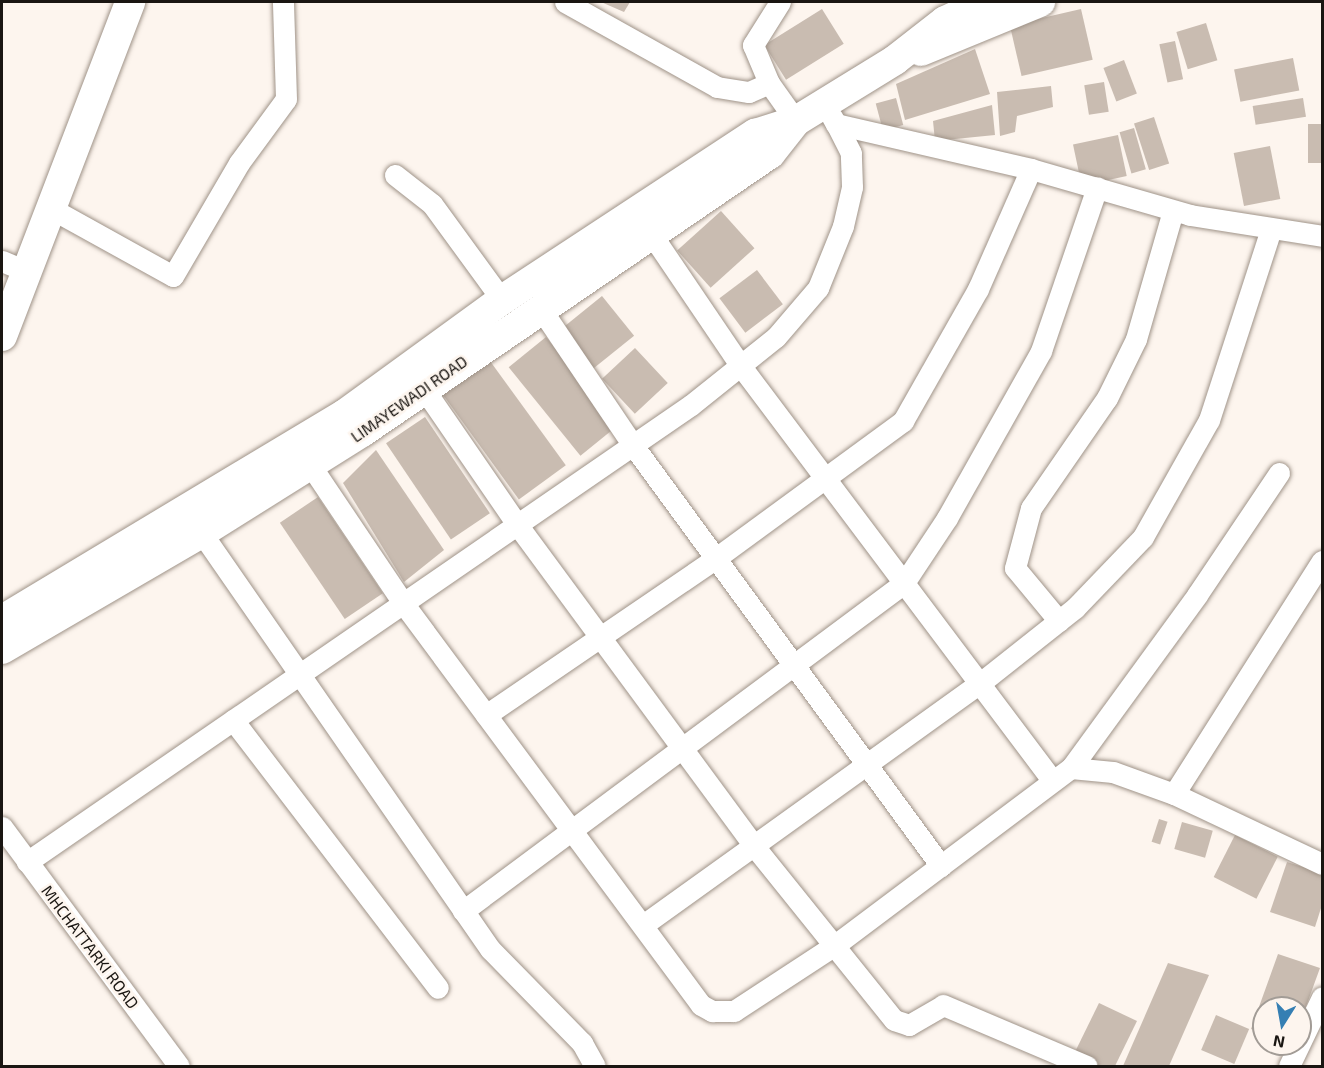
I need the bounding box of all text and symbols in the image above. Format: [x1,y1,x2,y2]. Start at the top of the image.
street label: LIMAYEWADI ROAD [347,352,471,446]
street label: MHCHATTARKI ROAD [37,882,143,1012]
north arrow [1252,996,1312,1056]
text: N [1271,1032,1286,1053]

